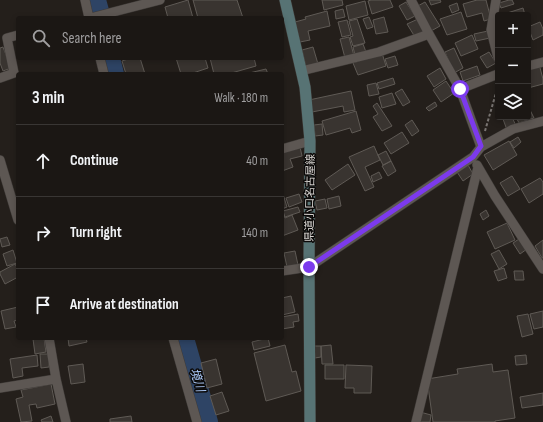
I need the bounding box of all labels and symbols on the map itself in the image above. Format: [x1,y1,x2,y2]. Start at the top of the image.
route start [451,80,469,98]
street label: 県道小口名古屋線 [303,154,317,242]
route end [300,258,318,276]
water label: 境川 [186,366,208,396]

